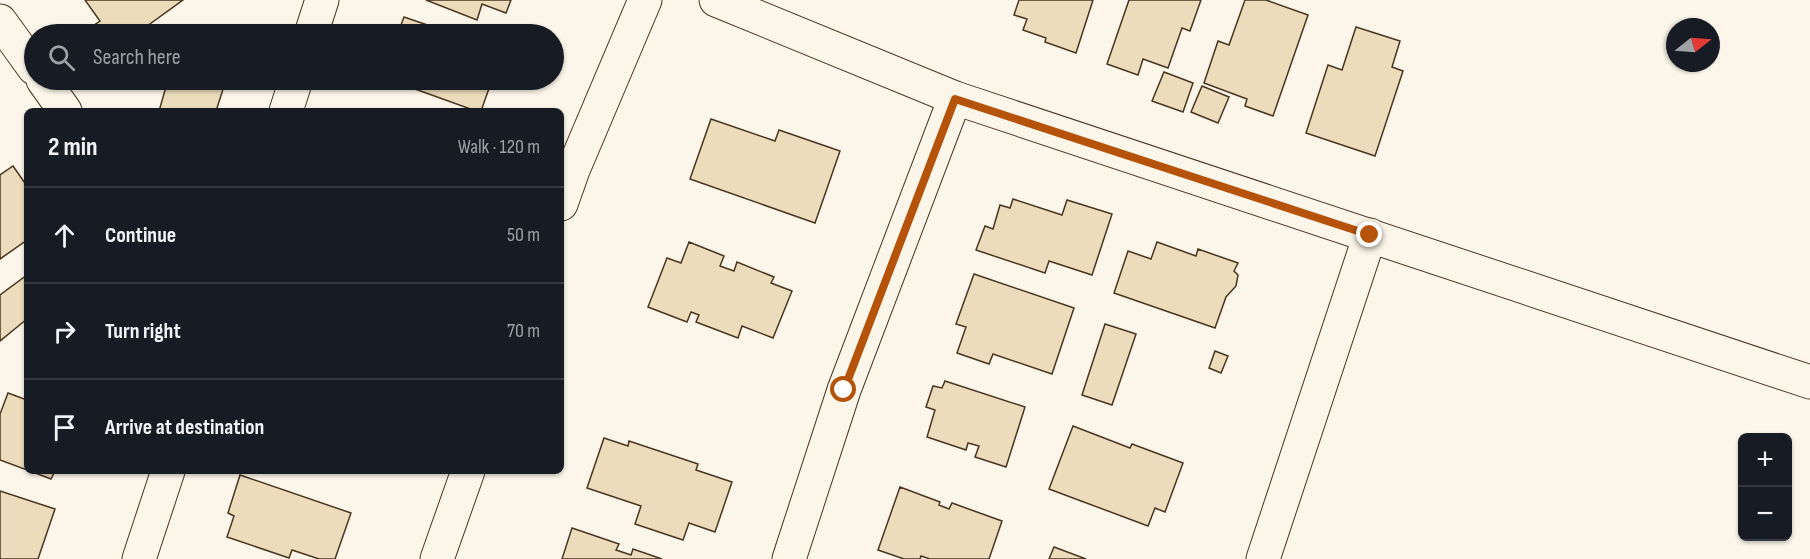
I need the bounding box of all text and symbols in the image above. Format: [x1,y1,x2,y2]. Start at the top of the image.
north arrow [1666,18,1720,72]
search box [24,24,564,90]
icon: search [45,41,78,74]
text: Search here [93,44,180,71]
text: 2 min [48,132,98,163]
text: Walk · 120 m [458,135,540,159]
icon: ahead [48,219,81,252]
route end [1356,221,1382,247]
text: Continue [105,222,176,249]
text: 50 m [507,223,540,247]
icon: right [48,315,81,348]
text: Turn right [105,318,181,345]
text: 70 m [507,319,540,343]
route start [830,376,856,402]
icon: arrive [48,411,81,444]
text: Arrive at destination [105,414,264,441]
map controls [1738,433,1792,541]
button: + [1738,433,1792,487]
button: − [1738,487,1792,541]

